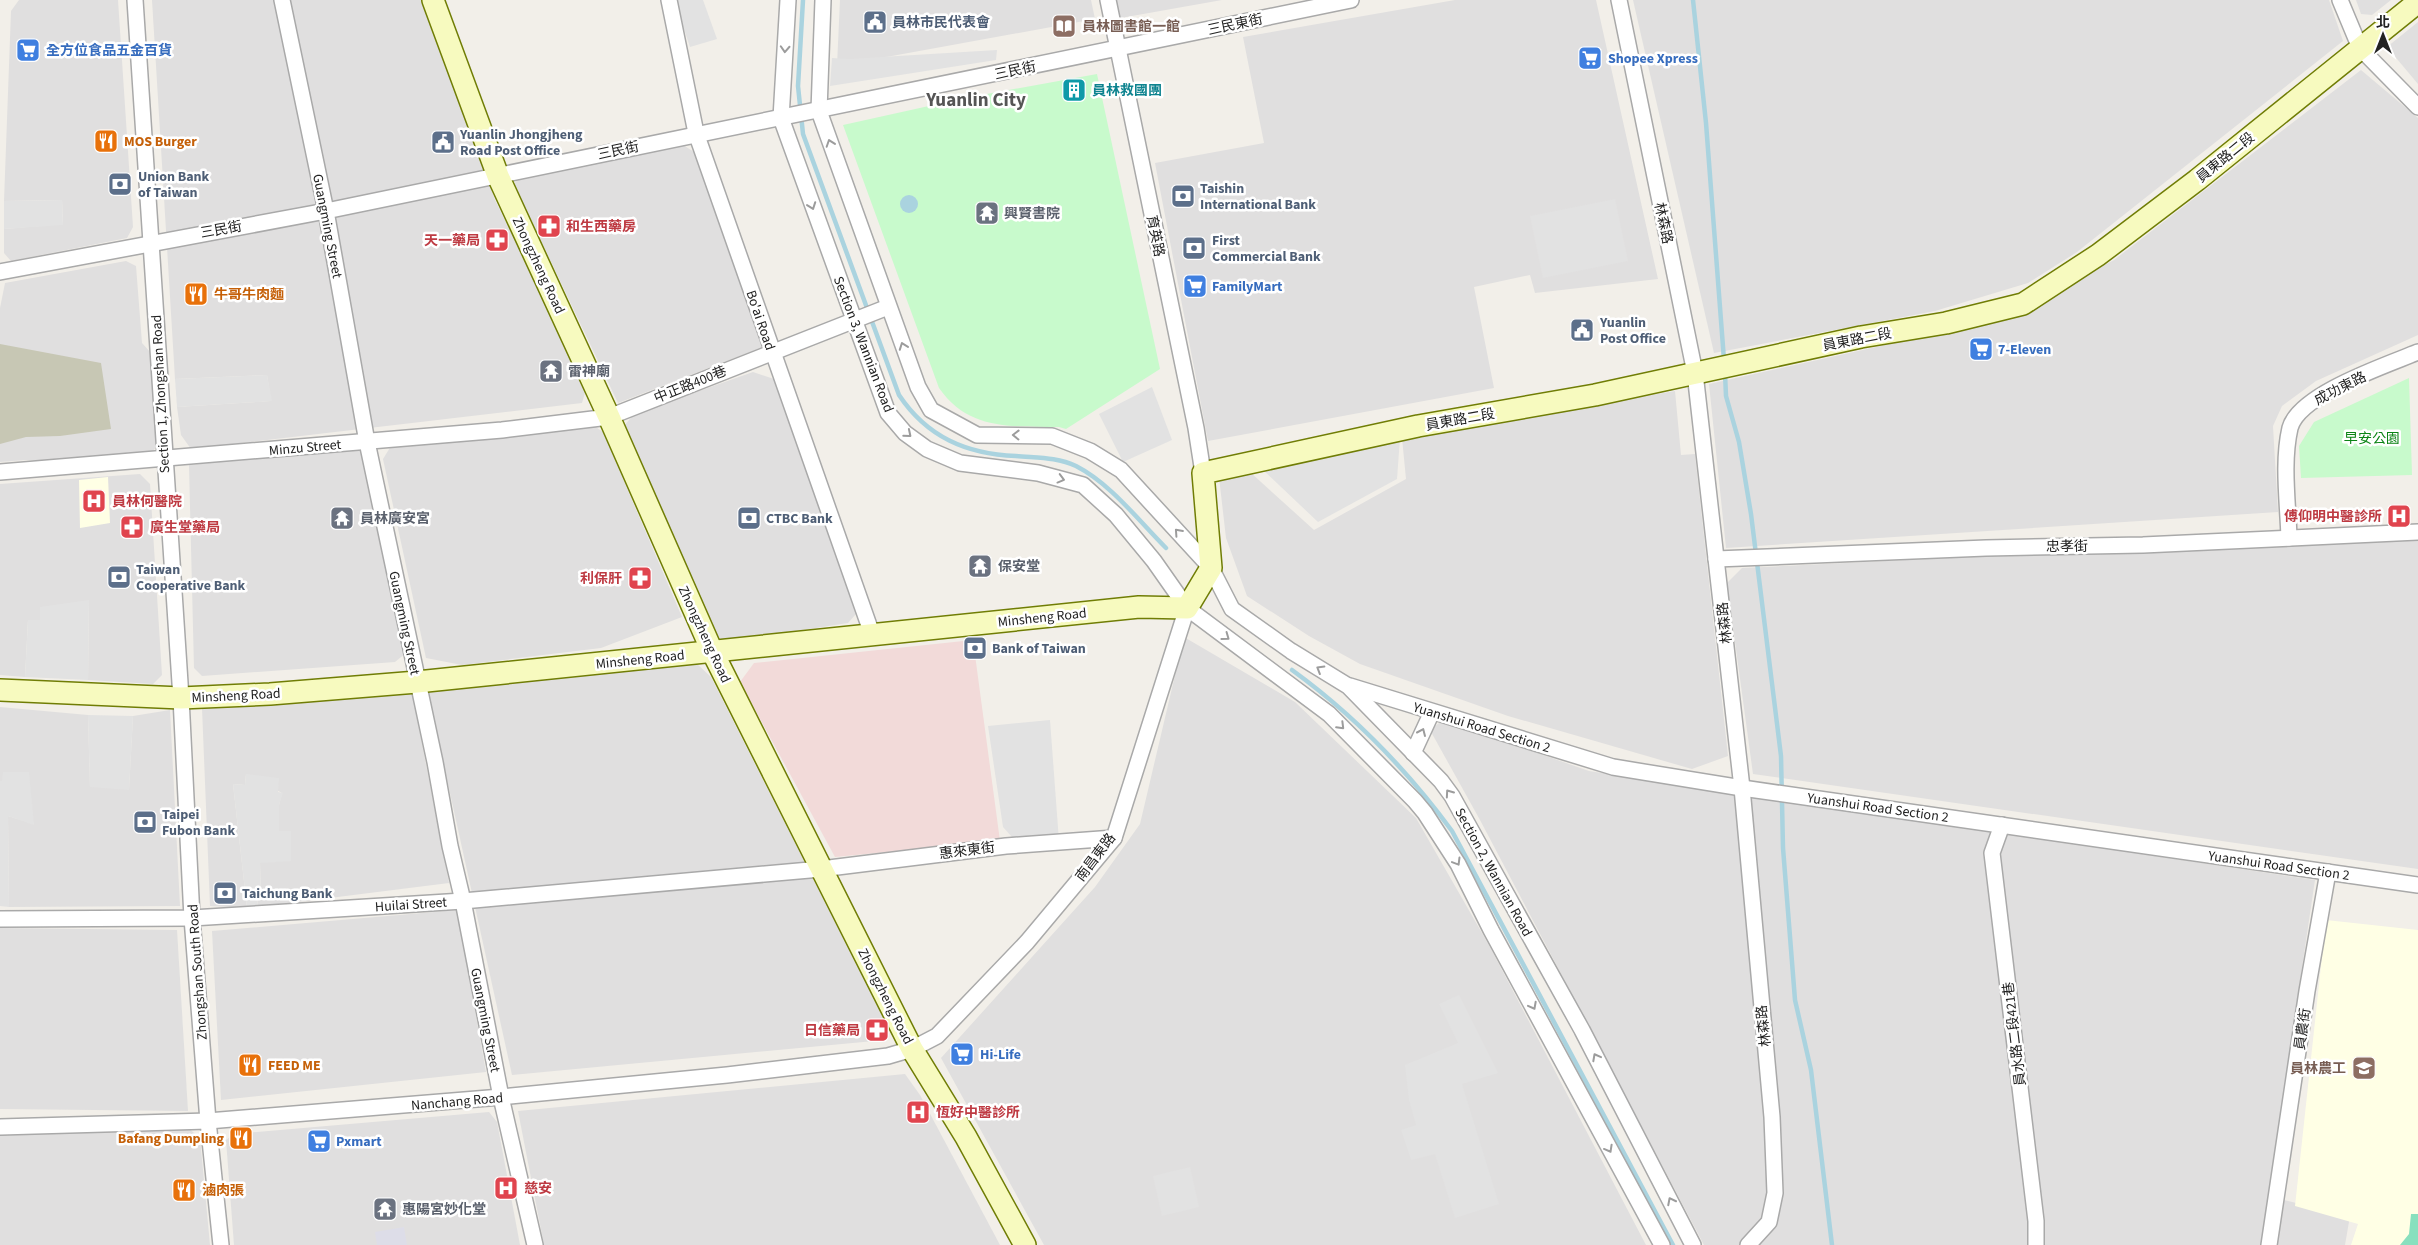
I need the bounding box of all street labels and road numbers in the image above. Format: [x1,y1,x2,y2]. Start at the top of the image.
street label: 三民東街 [1206,9,1265,41]
street label: 三民街 [993,57,1038,85]
street label: 員東路二段 [2192,128,2259,188]
street label: 三民街 [596,137,641,165]
street label: Guangming Street [307,172,347,280]
street label: 林森路 [1649,201,1677,246]
street label: Zhongzheng Road [507,213,569,317]
street label: 育英路 [1141,214,1169,259]
street label: 三民街 [199,216,244,243]
street label: Section 3, Wannian Road [828,273,898,415]
street label: Bo'ai Road [740,288,780,353]
street label: Section 1, Zhongshan Road [147,314,175,474]
street label: 員東路二段 [1821,323,1893,356]
street label: 中正路400巷 [651,361,730,409]
street label: 成功東路 [2311,367,2370,411]
street label: 員東路二段 [1424,404,1496,436]
street label: Minzu Street [268,435,342,461]
street label: 忠孝街 [2046,537,2088,557]
street label: Guangming Street [383,569,425,677]
street label: Zhongzheng Road [673,582,735,686]
street label: 林森路 [1713,601,1737,645]
street label: Minsheng Road [997,603,1088,633]
street label: Minsheng Road [595,645,686,675]
street label: Minsheng Road [191,684,281,708]
street label: Yuanshui Road Section 2 [1410,697,1553,758]
street label: Yuanshui Road Section 2 [1805,788,1950,828]
street label: Section 2, Wannian Road [1449,805,1537,940]
street label: 南昌東路 [1071,829,1121,886]
street label: 惠來東街 [938,838,996,864]
street label: Yuanshui Road Section 2 [2206,846,2351,886]
street label: Huilai Street [374,892,448,917]
street label: Zhongshan South Road [183,903,213,1041]
street label: Zhongzheng Road [852,945,918,1048]
street label: Guangming Street [465,966,505,1074]
street label: 員水路二段421巷 [1999,981,2031,1087]
street label: 林森路 [1752,1004,1776,1048]
street label: 員農街 [2290,1007,2316,1051]
street label: Nanchang Road [410,1088,504,1116]

